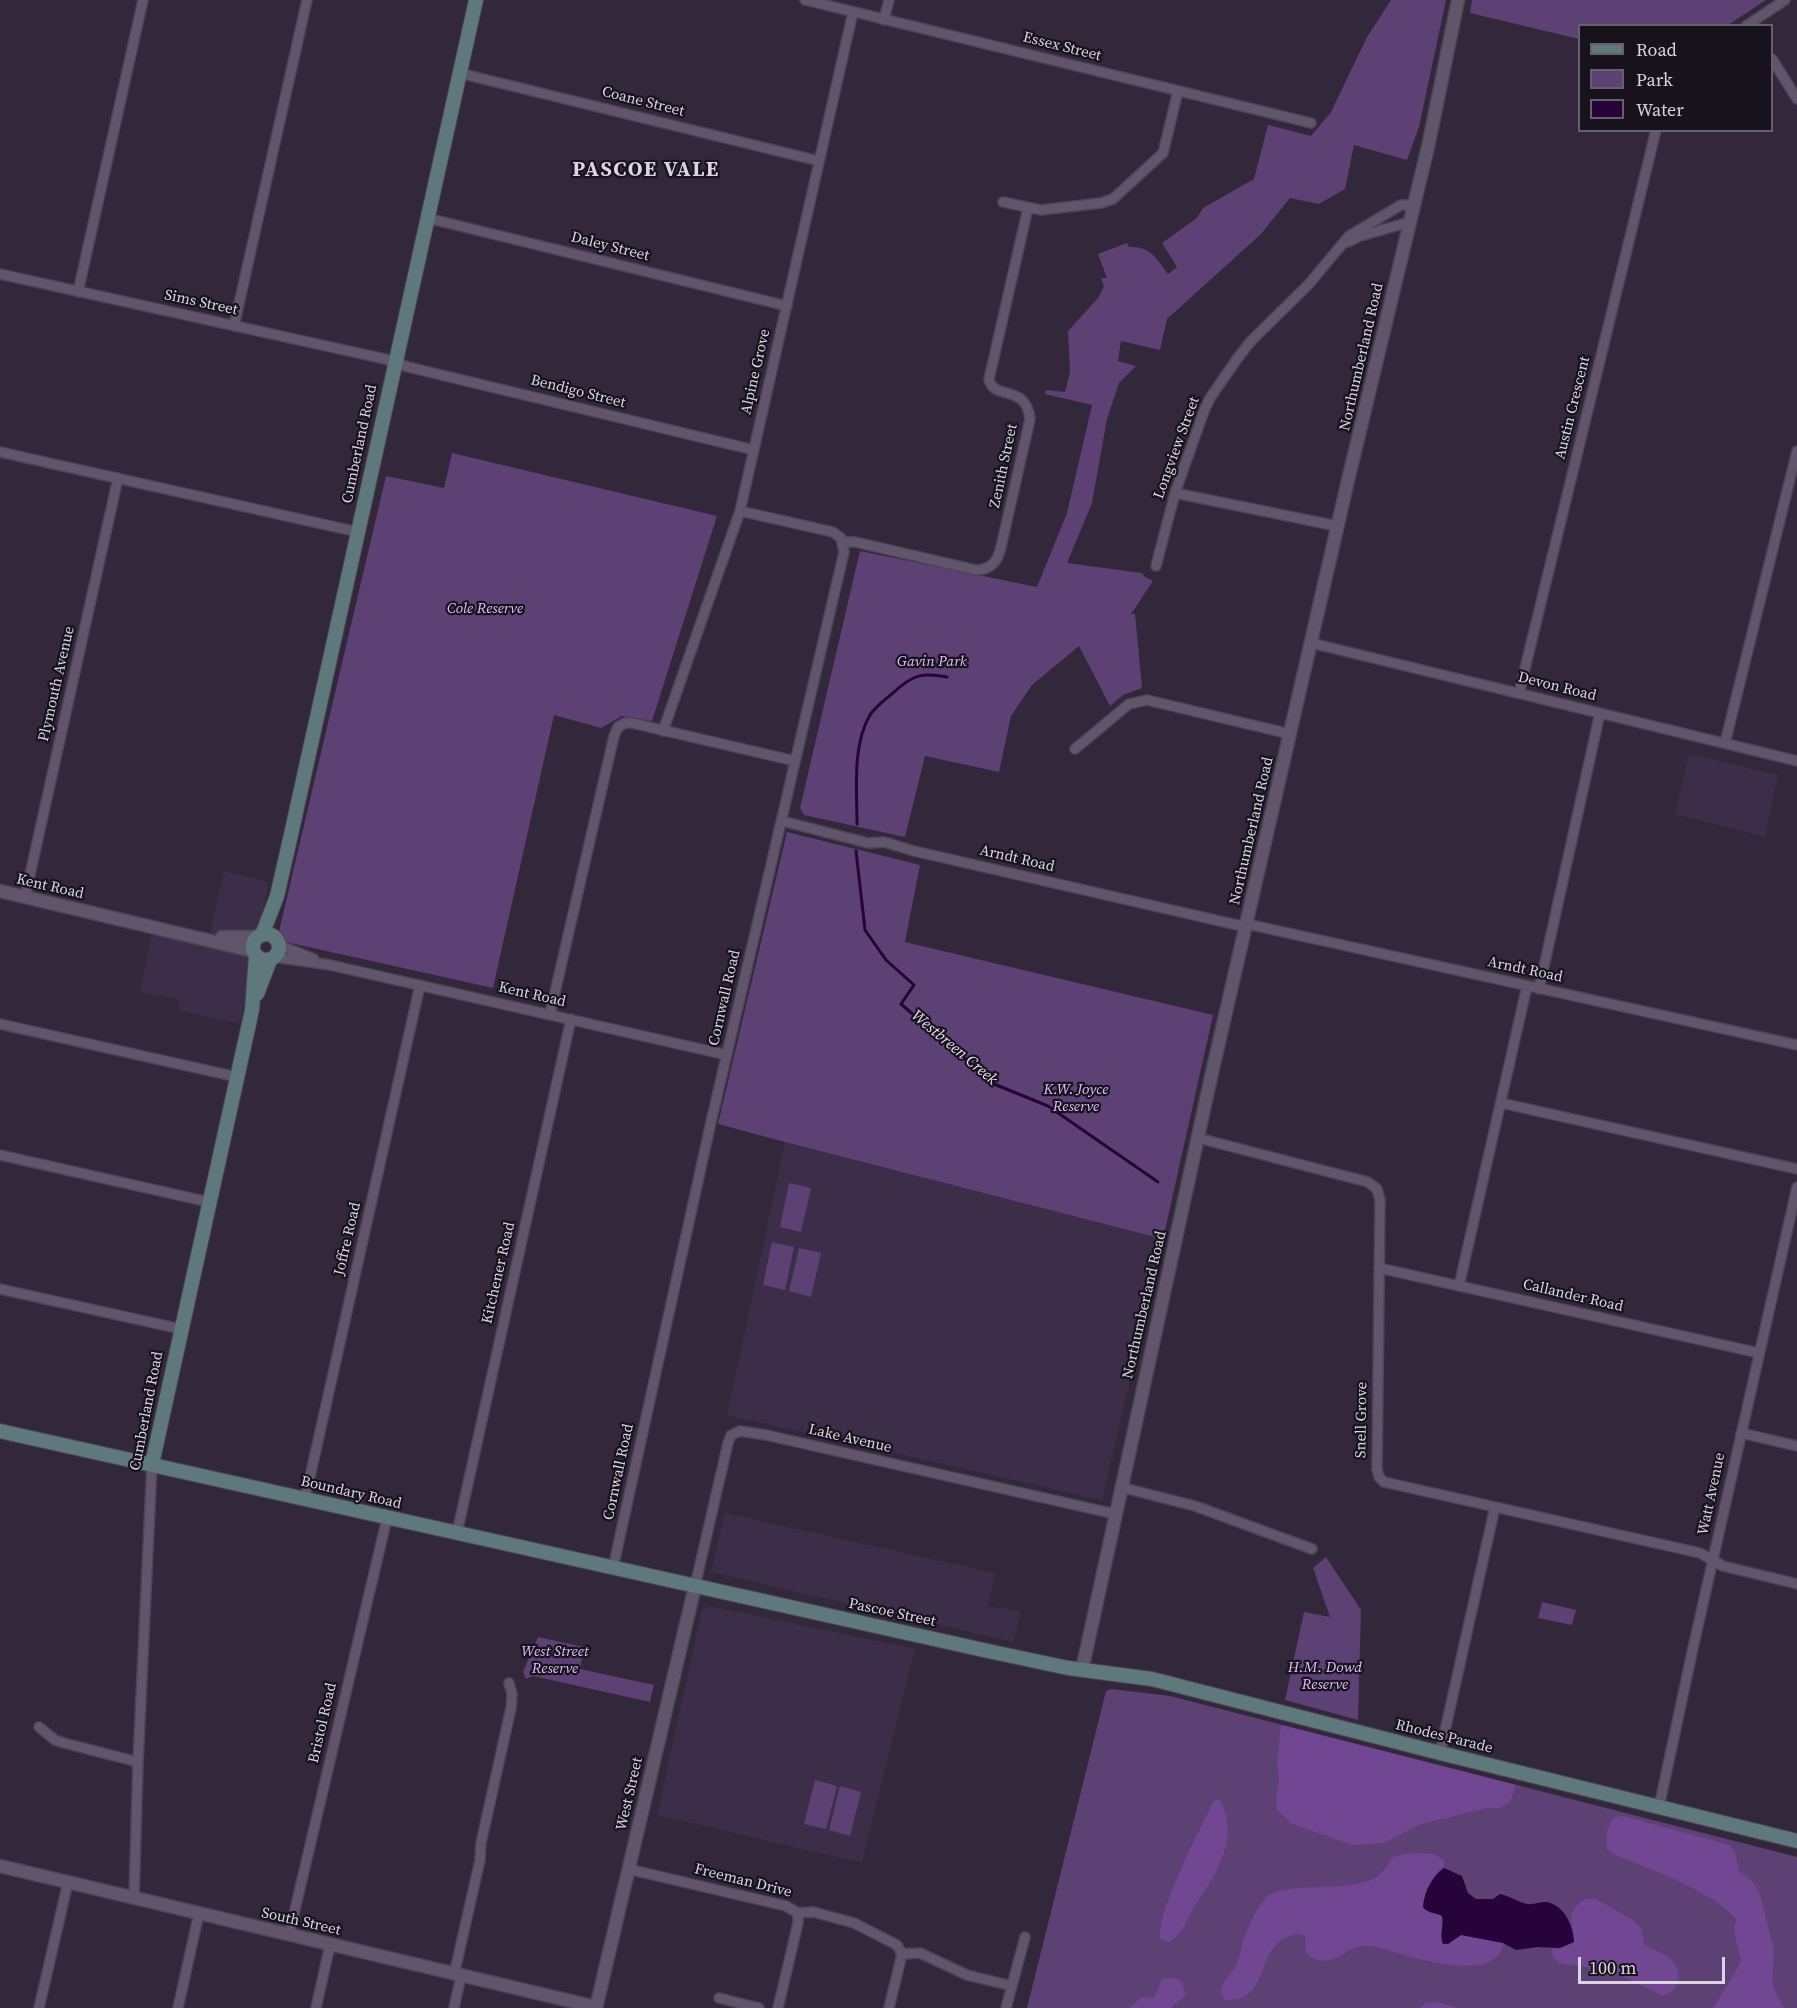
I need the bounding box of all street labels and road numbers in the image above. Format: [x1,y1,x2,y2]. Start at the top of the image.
street label: Essex Street [1021,29,1103,65]
street label: Coane Street [600,83,686,121]
street label: Daley Street [569,229,651,265]
street label: Northumberland Road [1336,281,1388,433]
street label: Sims Street [163,286,239,320]
street label: Alpine Grove [737,328,775,416]
street label: Austin Crescent [1552,355,1594,461]
street label: Bendigo Street [529,372,627,412]
street label: Cumberland Road [339,383,381,505]
street label: Longview Street [1150,394,1204,502]
street label: Zenith Street [986,422,1022,510]
street label: Plymouth Avenue [35,625,79,743]
street label: Devon Road [1516,669,1598,705]
street label: Northumberland Road [1226,755,1278,907]
street label: Arndt Road [978,842,1056,876]
street label: Kent Road [14,871,86,903]
street label: Cornwall Road [705,948,745,1048]
street label: Arndt Road [1486,953,1564,987]
street label: Kent Road [496,979,568,1011]
street label: Joffre Road [331,1201,365,1277]
street label: Kitchener Road [479,1220,519,1326]
street label: Northumberland Road [1119,1229,1171,1381]
street label: Callander Road [1521,1276,1625,1316]
street label: Cumberland Road [127,1350,167,1472]
street label: Snell Grove [1352,1382,1372,1458]
street label: Lake Avenue [807,1421,893,1457]
street label: Cornwall Road [600,1422,638,1522]
street label: Watt Avenue [1695,1451,1729,1537]
street label: Boundary Road [299,1473,403,1513]
street label: Pascoe Street [847,1595,937,1631]
street label: Bristol Road [305,1681,341,1765]
street label: Rhodes Parade [1394,1716,1494,1758]
street label: West Street [613,1756,647,1832]
street label: Freeman Drive [692,1860,794,1902]
street label: South Street [260,1904,342,1940]

